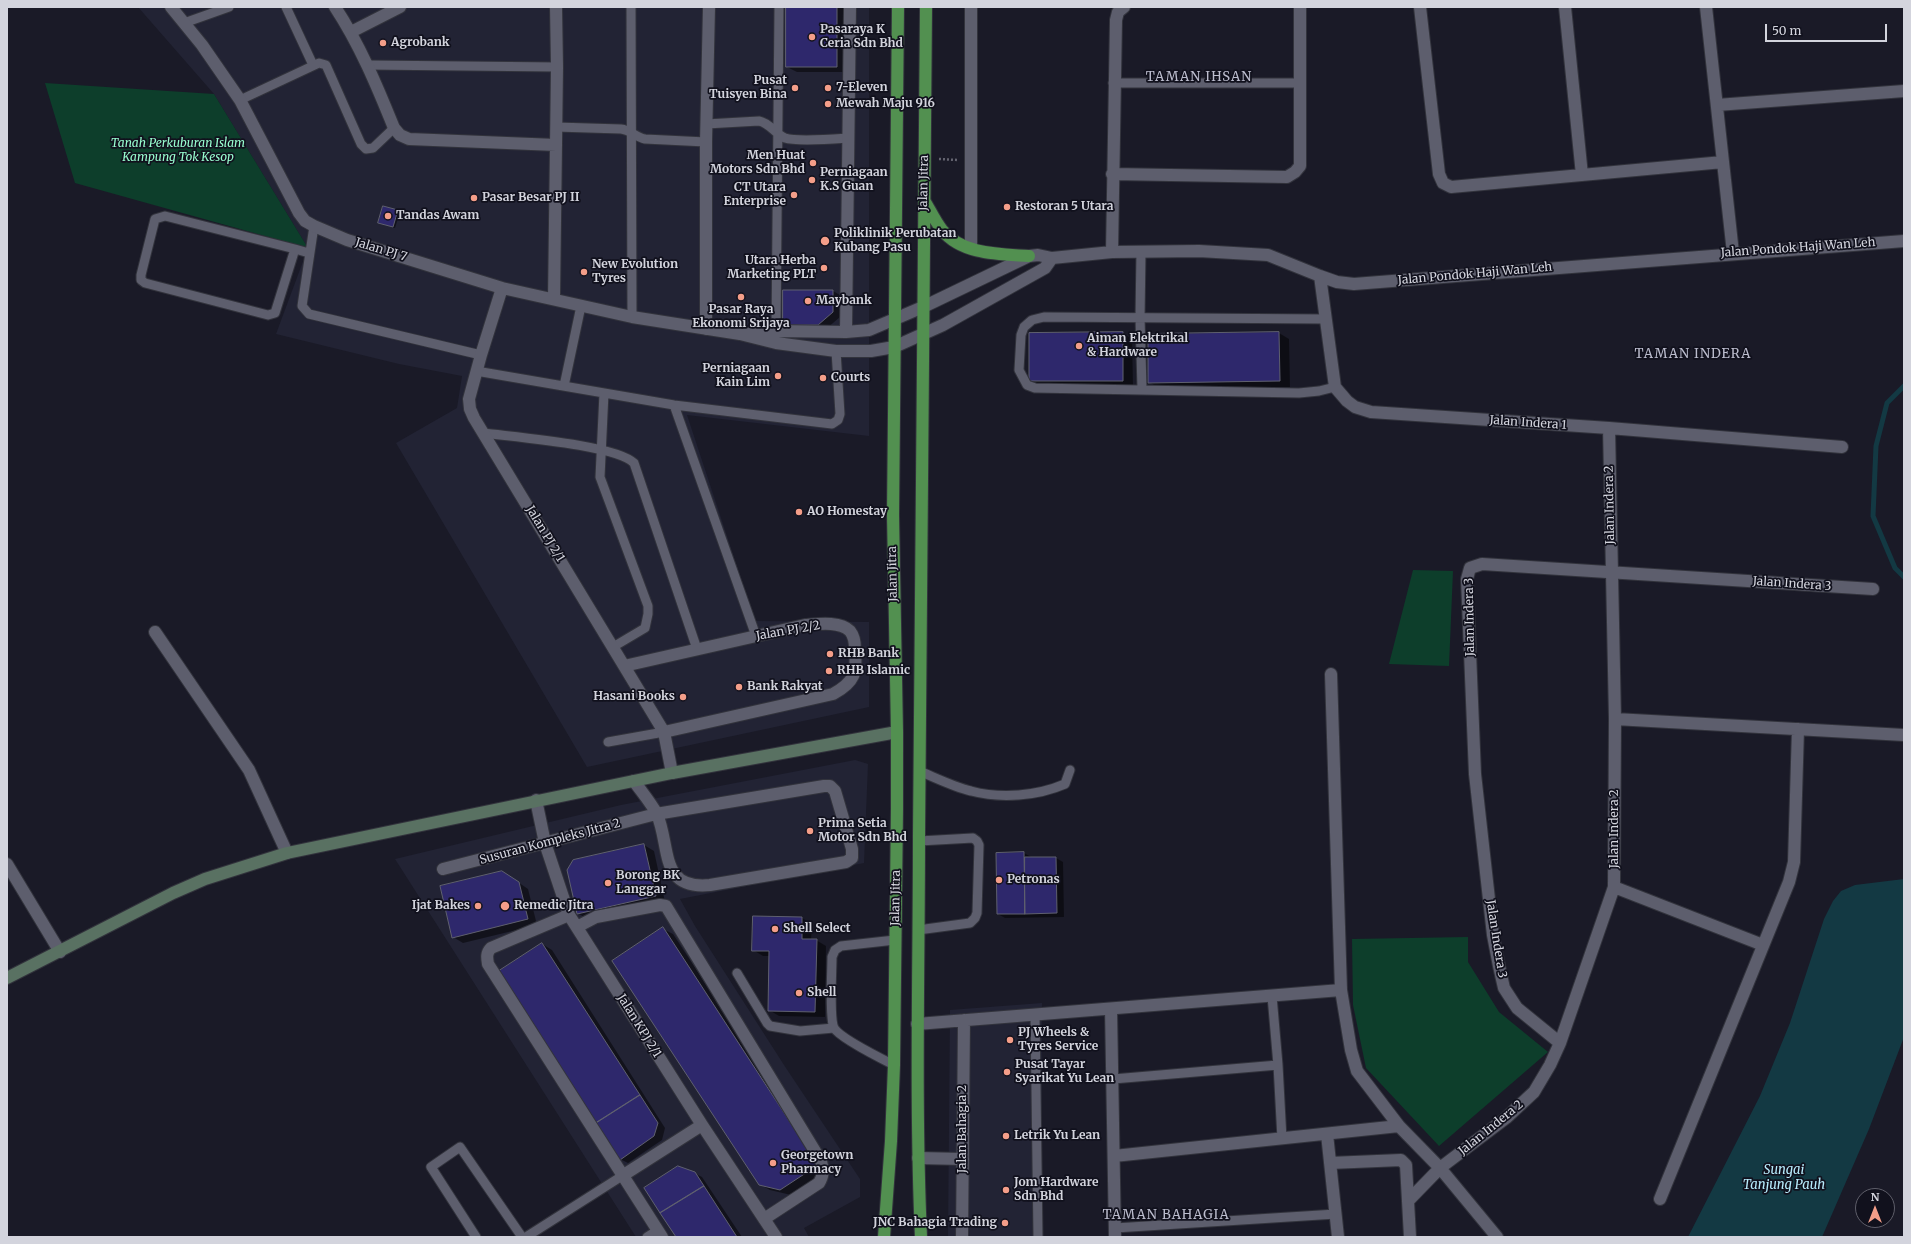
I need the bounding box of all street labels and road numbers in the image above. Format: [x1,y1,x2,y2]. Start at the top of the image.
street label: Jalan Jitra [916,155,932,211]
street label: Jalan PJ 7 [353,235,409,265]
street label: Jalan Pondok Haji Wan Leh [1720,235,1876,261]
street label: Jalan Pondok Haji Wan Leh [1397,260,1553,288]
street label: Jalan Indera 1 [1489,413,1567,433]
street label: Jalan Indera 2 [1602,465,1618,545]
street label: Jalan PJ 2/1 [523,503,567,565]
street label: Jalan Jitra [885,546,901,602]
street label: Jalan Indera 3 [1752,574,1832,594]
street label: Jalan Indera 3 [1462,577,1478,657]
street label: Jalan PJ 2/2 [755,618,821,644]
street label: Jalan Indera 2 [1608,789,1622,869]
street label: Susuran Kompleks Jitra 2 [478,816,622,868]
street label: Jalan Jitra [888,870,904,926]
street label: Jalan Indera 3 [1483,899,1509,979]
street label: Jalan KPJ 2/1 [614,992,664,1060]
street label: Jalan Bahagia 2 [956,1085,970,1173]
street label: Jalan Indera 2 [1456,1098,1526,1158]

